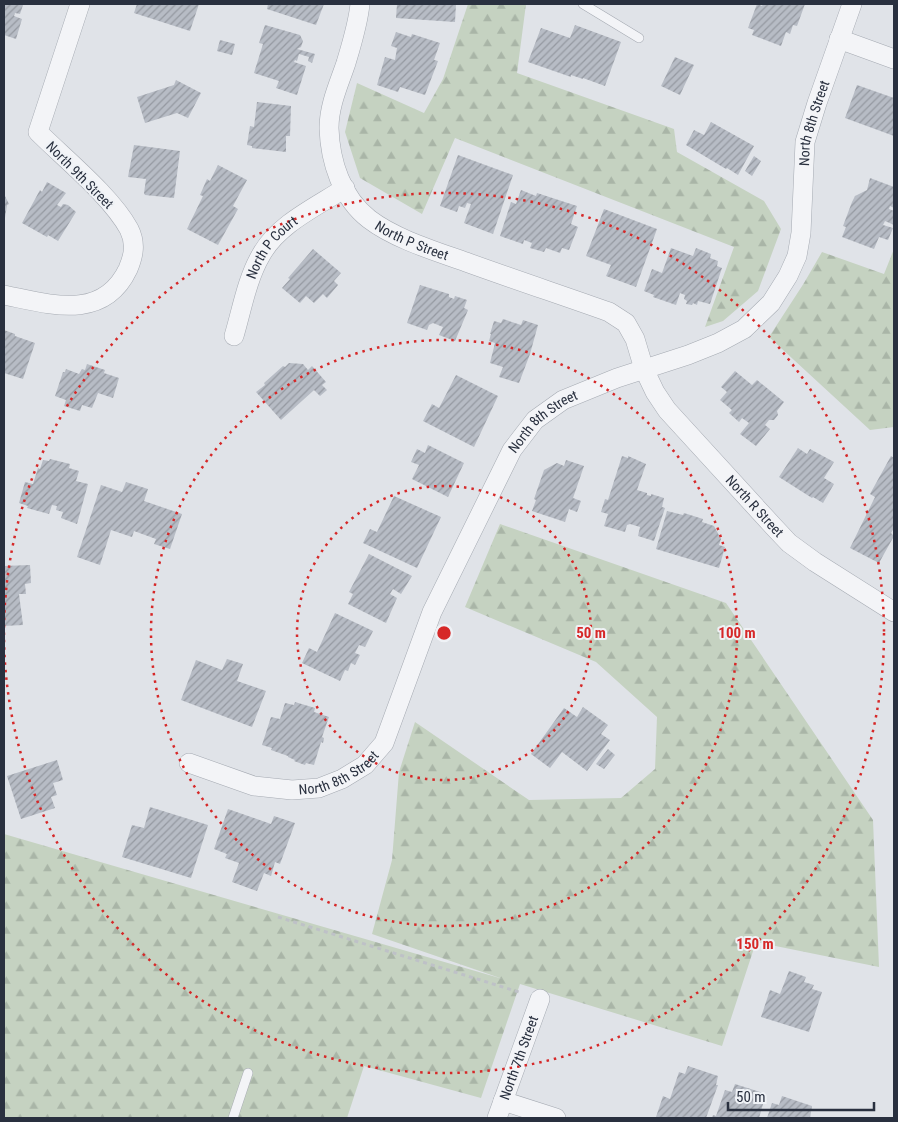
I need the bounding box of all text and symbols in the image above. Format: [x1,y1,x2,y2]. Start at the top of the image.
street label: North 8th Street [796,78,832,166]
street label: North 9th Street [43,138,117,212]
street label: North P Court [243,213,300,281]
street label: North P Street [372,217,451,263]
street label: North 8th Street [505,387,580,456]
street label: North R Street [723,472,787,540]
centre of rings [435,624,453,642]
text: 50 m [576,624,606,642]
text: 100 m [718,624,756,642]
street label: North 8th Street [298,747,382,797]
text: 150 m [736,935,774,953]
street label: North 7th Street [496,1014,541,1102]
scale bar [728,1080,874,1112]
text: 50 m [736,1088,766,1106]

